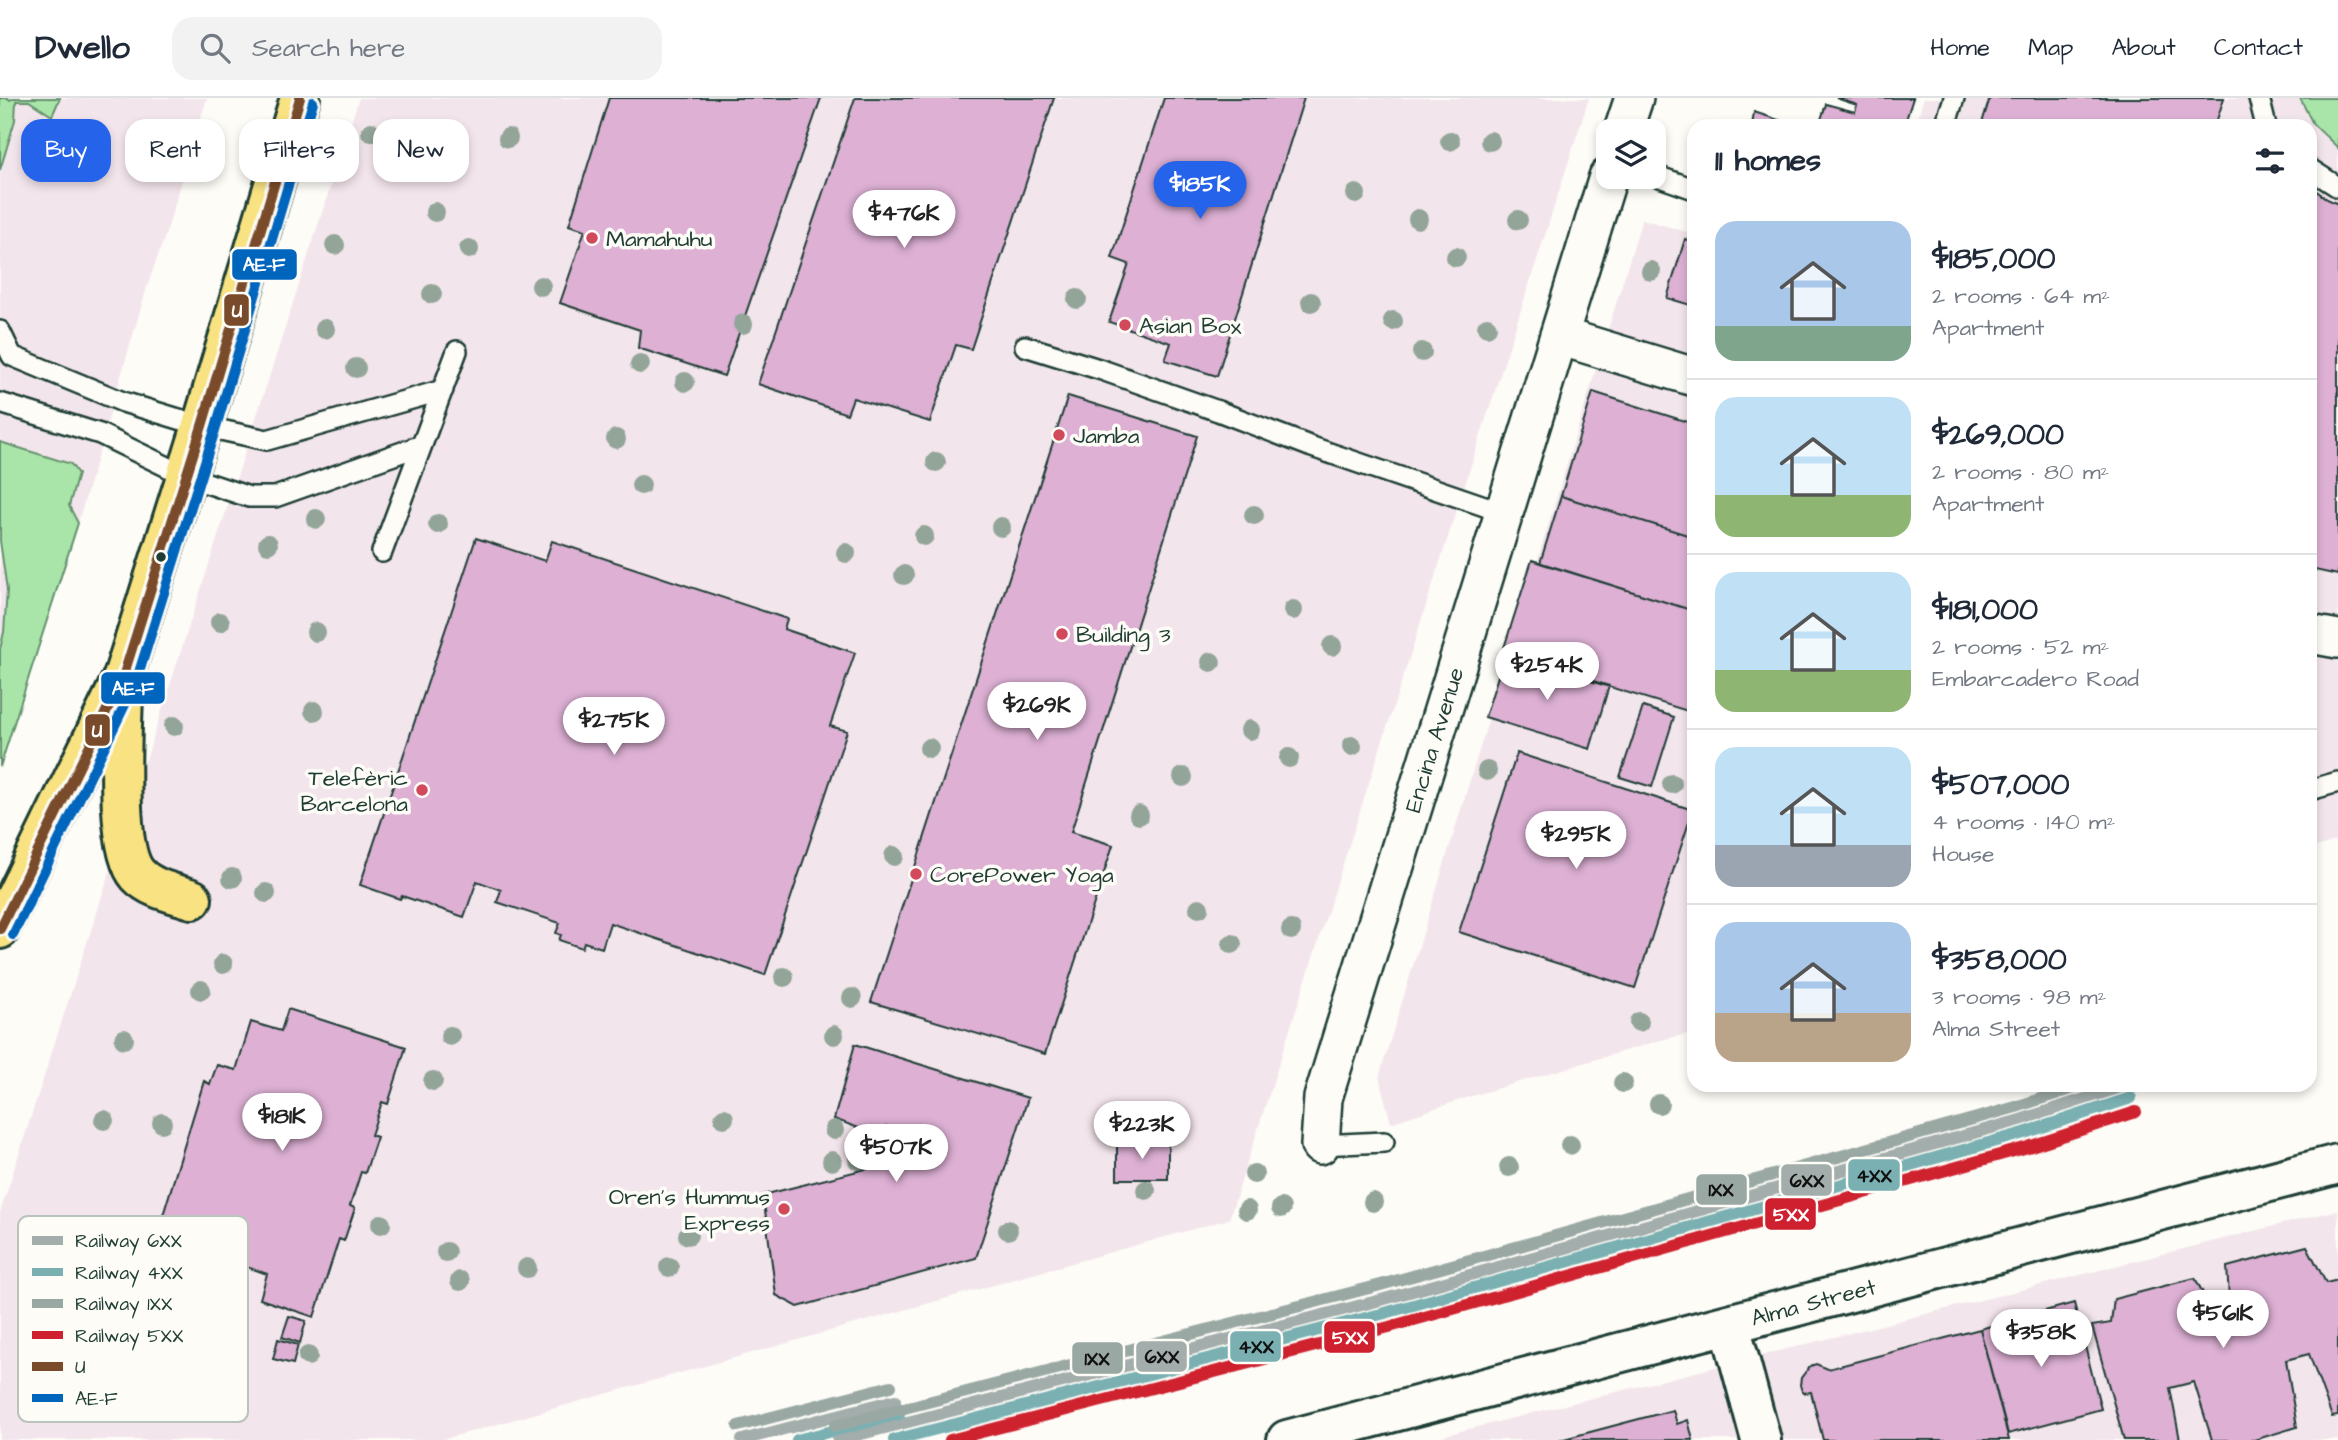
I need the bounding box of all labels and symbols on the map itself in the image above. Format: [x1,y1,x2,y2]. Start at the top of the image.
pin: $185K [1151,162,1249,221]
pin: $476K [855,190,953,250]
place label: Mamahuhu [606,223,712,255]
marker: Mamahuhu [584,230,600,246]
line badge: AE-F [231,248,298,281]
text: AE-F [243,252,286,279]
line badge: U [223,293,250,327]
text: U [232,298,243,325]
place label: Asian Box [1139,310,1241,342]
marker: Asian Box [1117,317,1133,333]
place label: Jamba [1073,420,1140,452]
marker: Jamba [1051,427,1067,443]
unlabelled marker [154,550,168,564]
place label: Building 3 [1076,619,1171,652]
marker: Building 3 [1054,626,1070,642]
pin: $254K [1498,642,1596,702]
street label: Encina Avenue [1397,664,1472,817]
line badge: AE-F [100,671,166,705]
text: AE-F [112,676,155,703]
pin: $269K [988,682,1086,742]
pin: $275K [565,698,663,757]
line badge: U [84,713,111,747]
text: U [92,718,103,745]
place label: Telefèric Barcelona [301,762,408,820]
marker: Telefèric Barcelona [414,782,430,798]
pin: $295K [1527,812,1625,871]
place label: CorePower Yoga [930,859,1114,892]
marker: CorePower Yoga [908,866,924,882]
pin: $181K [233,1094,331,1153]
pin: $223K [1093,1102,1191,1161]
pin: $507K [847,1124,945,1184]
line badge: 4XX [1847,1158,1901,1192]
line badge: 6XX [1780,1163,1833,1197]
text: 4XX [1856,1163,1892,1190]
text: 6XX [1790,1168,1825,1195]
line badge: 1XX [1695,1173,1748,1206]
text: 1XX [1708,1177,1734,1204]
place label: Oren’s Hummus Express [609,1181,770,1239]
line badge: 5XX [1764,1197,1817,1231]
marker: Oren’s Hummus Express [776,1201,792,1217]
text: 5XX [1773,1202,1810,1229]
legend [18,1216,248,1422]
text: Railway 6XX [75,1228,182,1256]
text: Railway 4XX [75,1260,183,1288]
street label: Alma Street [1747,1271,1880,1335]
pin: $561K [2174,1290,2272,1350]
text: Railway 1XX [75,1291,172,1319]
pin: $358K [1992,1310,2090,1369]
line badge: 5XX [1323,1320,1376,1354]
text: Railway 5XX [75,1323,183,1351]
text: 5XX [1332,1325,1369,1352]
line badge: 4XX [1229,1330,1282,1363]
text: 4XX [1238,1334,1274,1361]
line badge: 6XX [1135,1340,1188,1373]
line badge: 1XX [1071,1341,1124,1375]
text: 6XX [1145,1344,1180,1371]
text: 1XX [1084,1346,1110,1373]
text: U [75,1354,86,1381]
text: AE-F [75,1386,117,1413]

